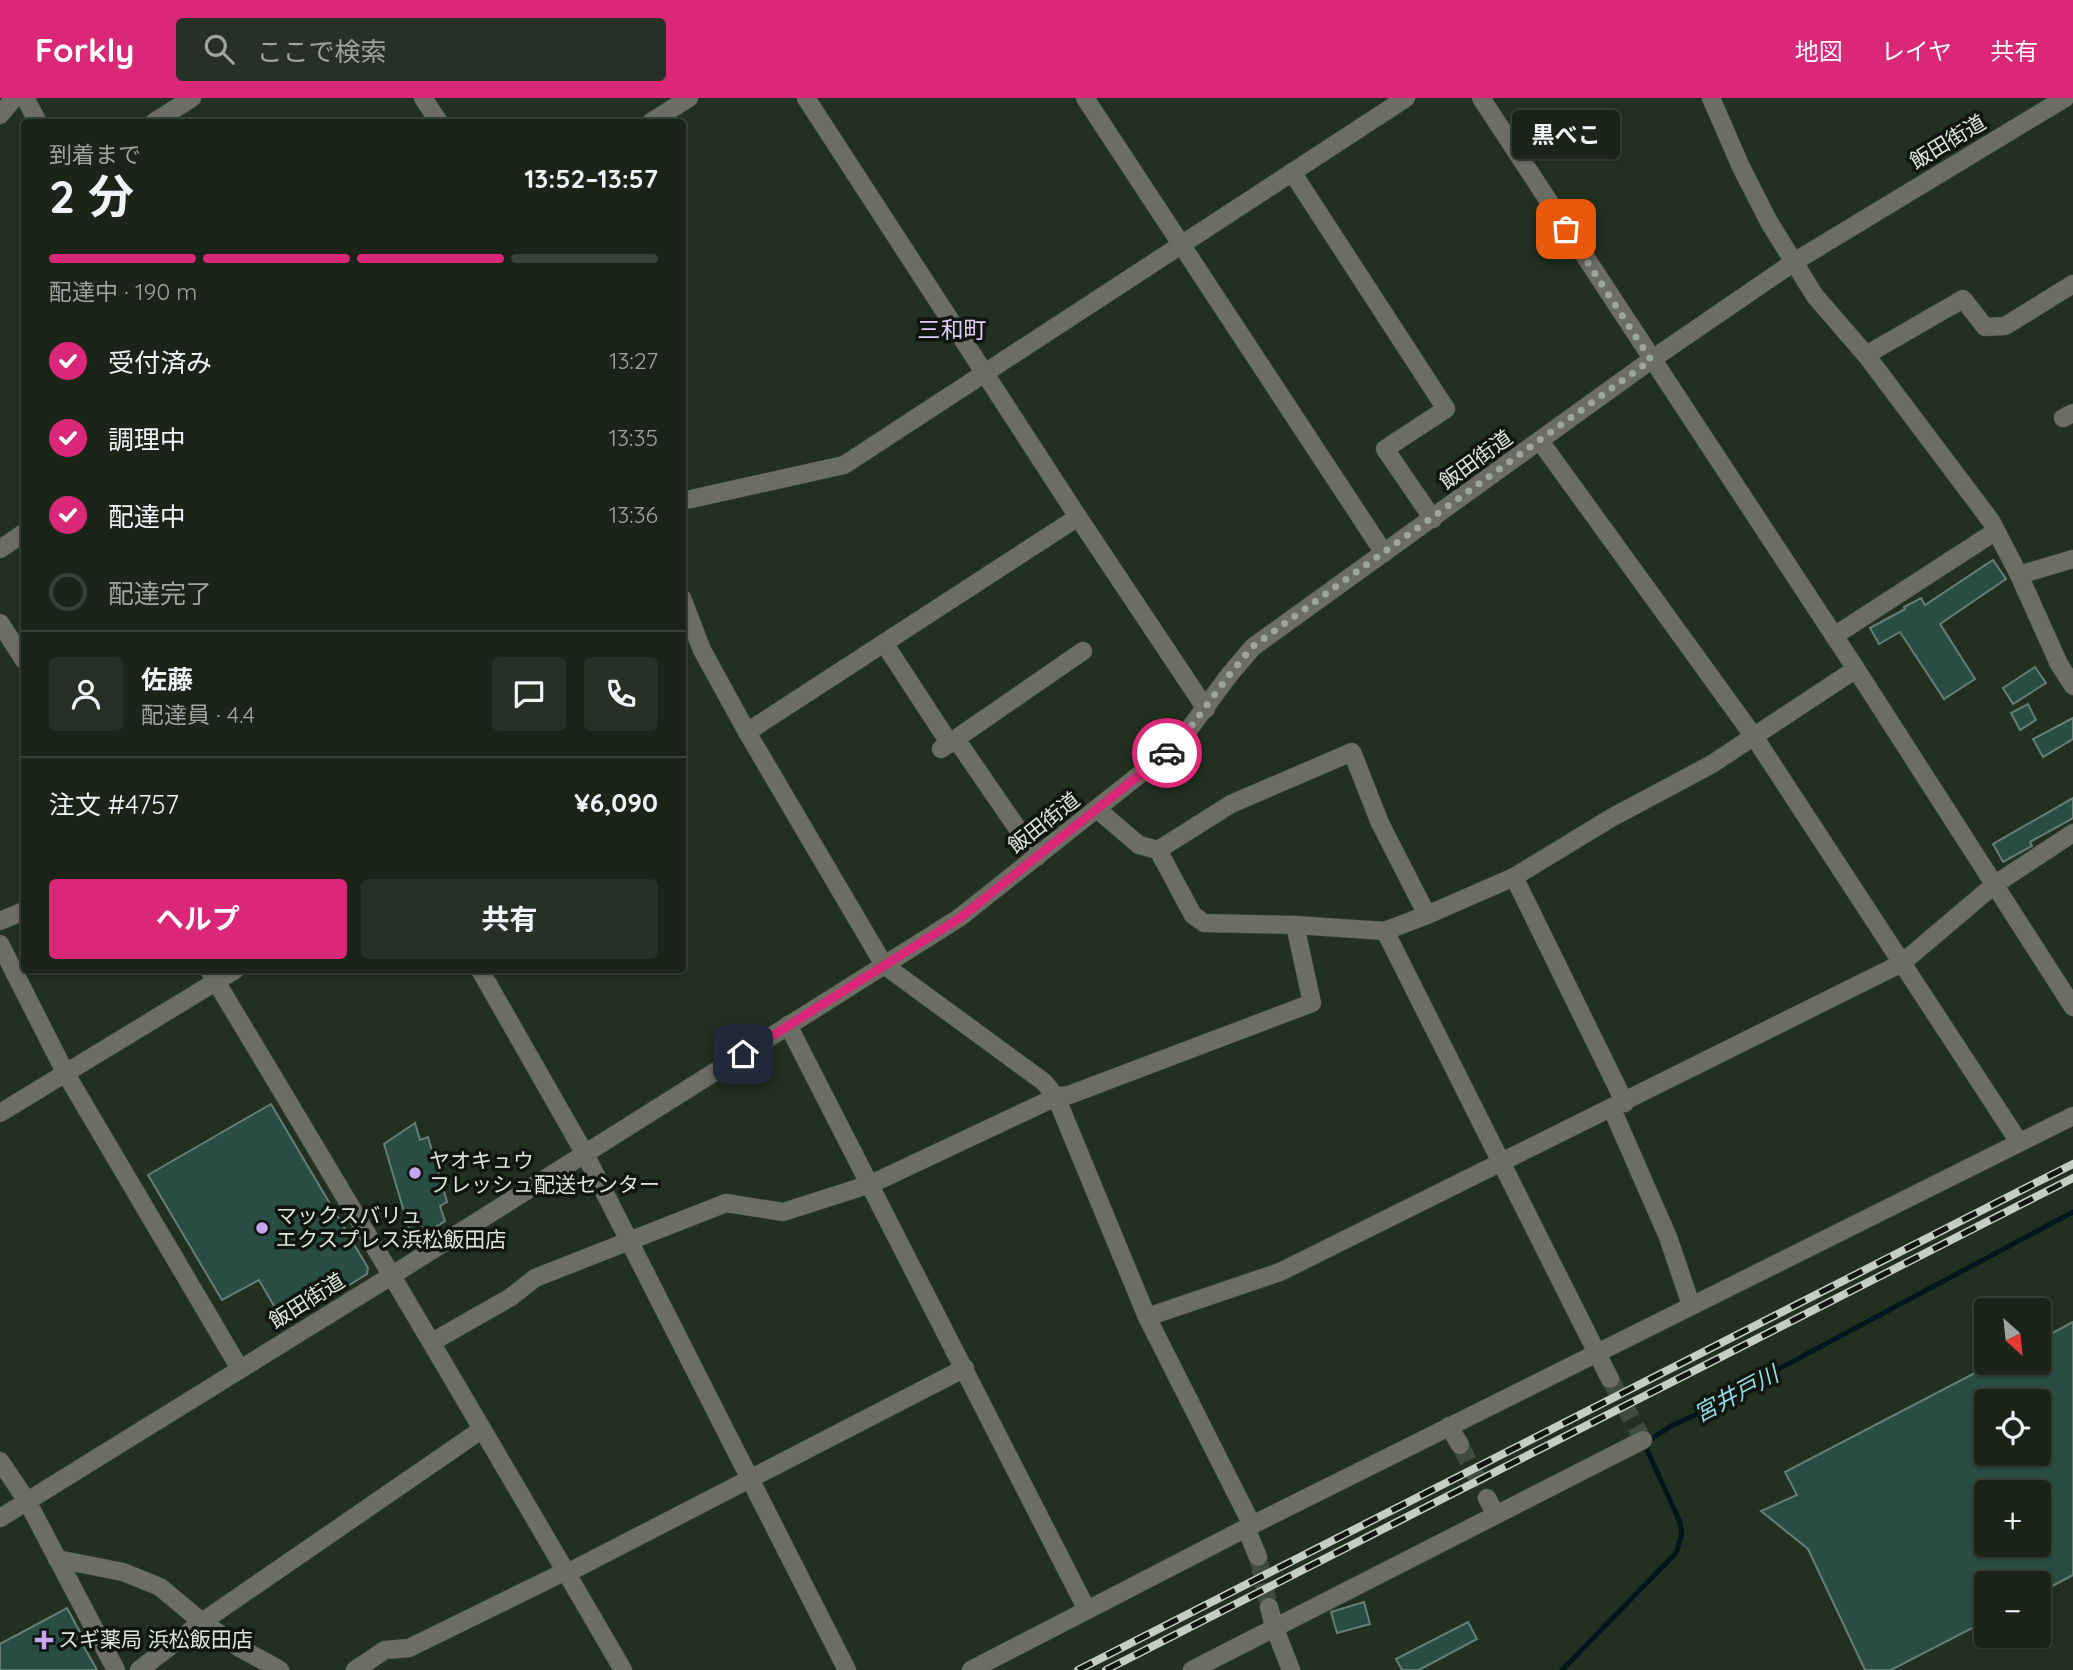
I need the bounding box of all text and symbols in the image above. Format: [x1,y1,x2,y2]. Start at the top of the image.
search box [176,18,666,81]
text: Forkly [35,29,134,70]
icon: search [200,30,238,68]
text: ここで検索 [256,35,386,68]
text: 地図 [1795,36,1843,66]
text: レイヤ [1881,36,1952,66]
text: 共有 [1990,36,2038,66]
street label: 飯田街道 [1905,108,1990,174]
callout: 黒べこ [1512,110,1620,159]
text: 黒べこ [1532,120,1601,149]
text: 到着まで [49,140,141,169]
text: 13:52–13:57 [524,162,658,195]
text: 2 分 [49,167,134,225]
pin [1536,199,1596,259]
icon: bag [1547,210,1585,248]
text: 配達中 · 190 m [49,277,197,306]
district label: 三和町 [918,315,987,344]
icon: check [49,342,87,380]
text: 受付済み [108,346,212,379]
text: 13:27 [609,346,658,375]
icon: check [49,419,87,457]
text: 調理中 [108,423,186,456]
text: 13:35 [609,423,658,452]
street label: 飯田街道 [1434,424,1517,494]
icon: check [49,496,87,534]
text: 配達中 [108,500,186,533]
text: 13:36 [609,500,658,529]
text: 配達完了 [108,577,212,610]
button: person [49,657,123,731]
button: chat [492,657,566,731]
button: phone [584,657,658,731]
text: 佐藤 [141,663,193,696]
text: 配達員 · 4.4 [141,700,255,729]
courier [1132,718,1202,788]
icon: car [1148,734,1186,772]
text: ¥6,090 [574,786,658,819]
street label: 飯田街道 [1002,786,1084,858]
text: 注文 #4757 [49,788,179,821]
button: ヘルプ [49,879,347,959]
button: 共有 [361,879,658,959]
pin [713,1024,773,1084]
icon: home [724,1035,762,1073]
place label: ヤオキュウ フレッシュ配送センター [429,1147,660,1197]
marker: ヤオキュウ フレッシュ配送センター [407,1165,423,1181]
place label: マックスバリュ エクスプレス浜松飯田店 [276,1202,506,1252]
marker: マックスバリュ エクスプレス浜松飯田店 [254,1220,270,1236]
street label: 飯田街道 [264,1267,349,1333]
north arrow [1974,1298,2051,1376]
map controls [1974,1298,2051,1648]
water label: 宮井戸川 [1688,1358,1786,1428]
button: locate [1974,1389,2051,1466]
button: + [1974,1480,2051,1557]
button: − [1974,1571,2051,1648]
place label: スギ薬局 浜松飯田店 [58,1626,253,1652]
marker: スギ薬局 浜松飯田店 [36,1632,52,1648]

